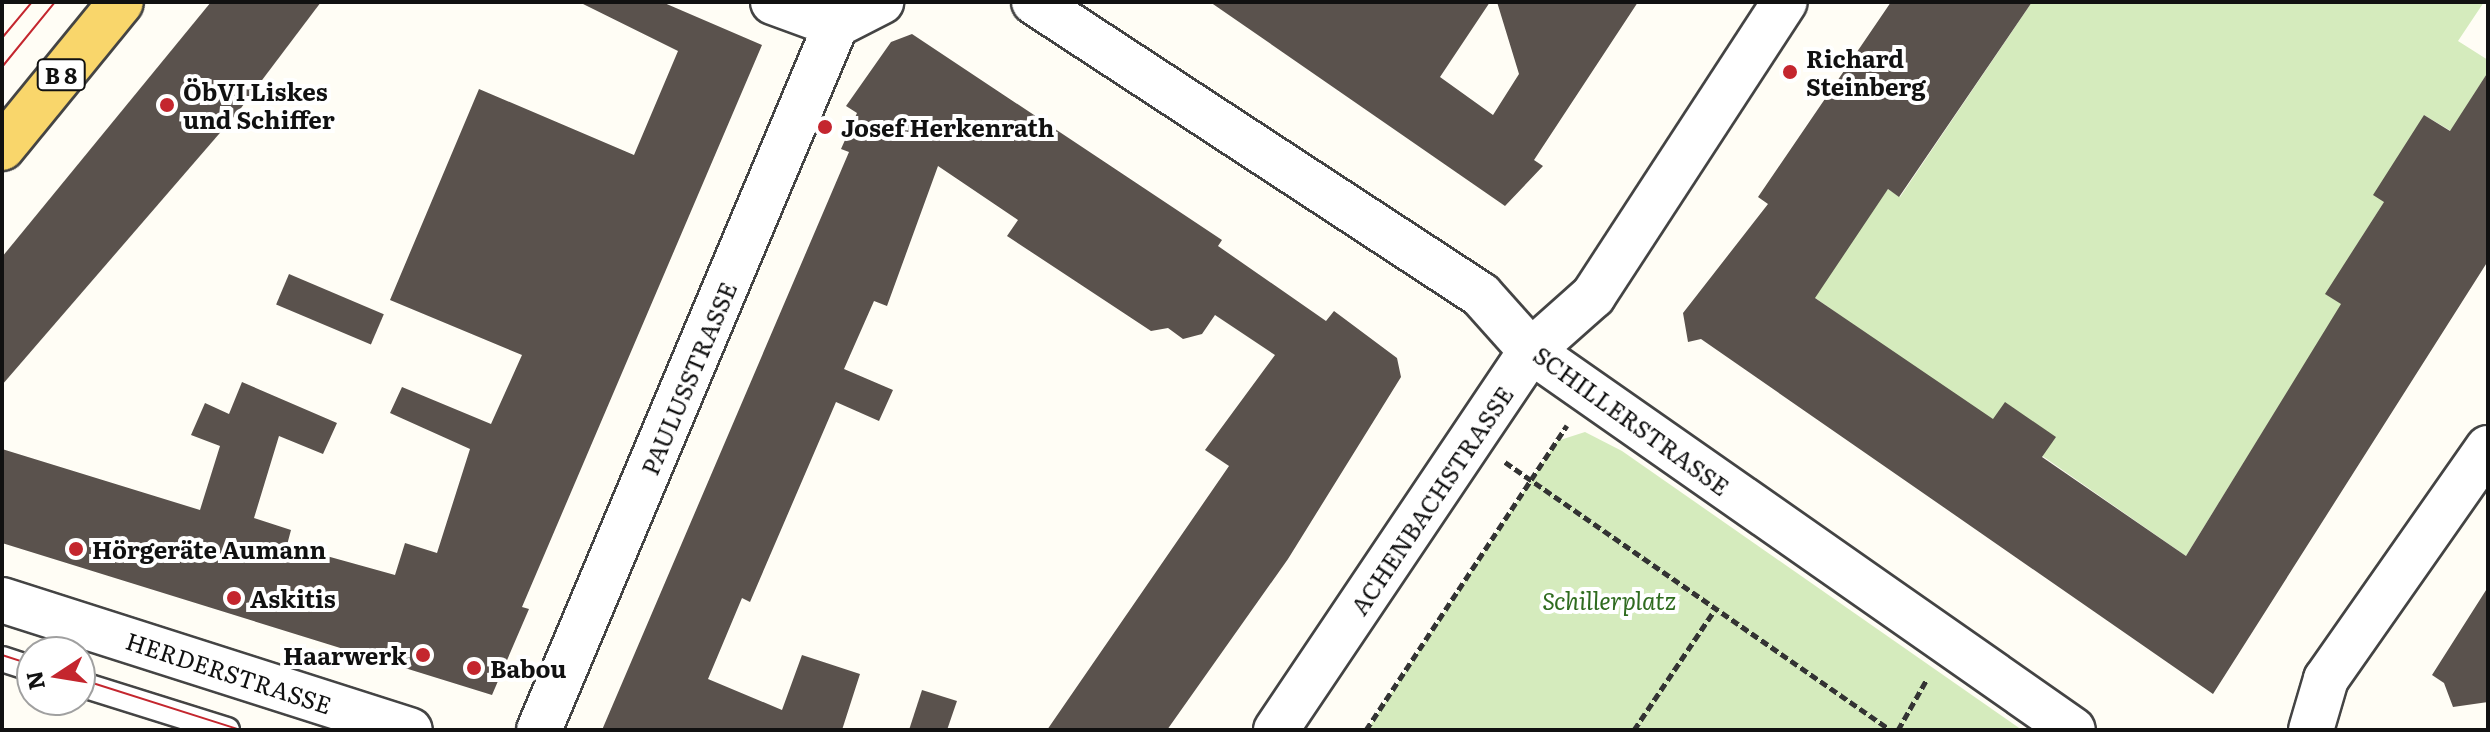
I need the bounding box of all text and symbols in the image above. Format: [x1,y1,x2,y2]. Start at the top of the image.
place label: Richard Steinberg [1806,44,1926,100]
road number: B 8 [35,57,87,93]
marker: Richard Steinberg [1781,63,1799,81]
place label: ÖbVI Liskes und Schiffer [183,77,335,133]
marker: ÖbVI Liskes und Schiffer [158,96,176,114]
place label: Josef Herkenrath [841,113,1054,141]
marker: Josef Herkenrath [816,118,834,136]
street label: PAULUSSTRASSE [634,277,742,479]
street label: SCHILLERSTRASSE [1529,339,1735,501]
street label: ACHENBACHSTRASSE [1344,380,1518,620]
place label: Hörgeräte Aumann [92,535,326,563]
marker: Hörgeräte Aumann [67,540,85,558]
place label: Askitis [250,584,336,612]
park label: Schillerplatz [1542,586,1676,614]
marker: Askitis [225,589,243,607]
street label: HERDERSTRASSE [123,625,335,719]
north arrow [16,636,96,716]
place label: Haarwerk [283,641,407,669]
marker: Haarwerk [414,646,432,664]
place label: Babou [490,654,566,682]
marker: Babou [465,659,483,677]
text: N [16,668,52,693]

